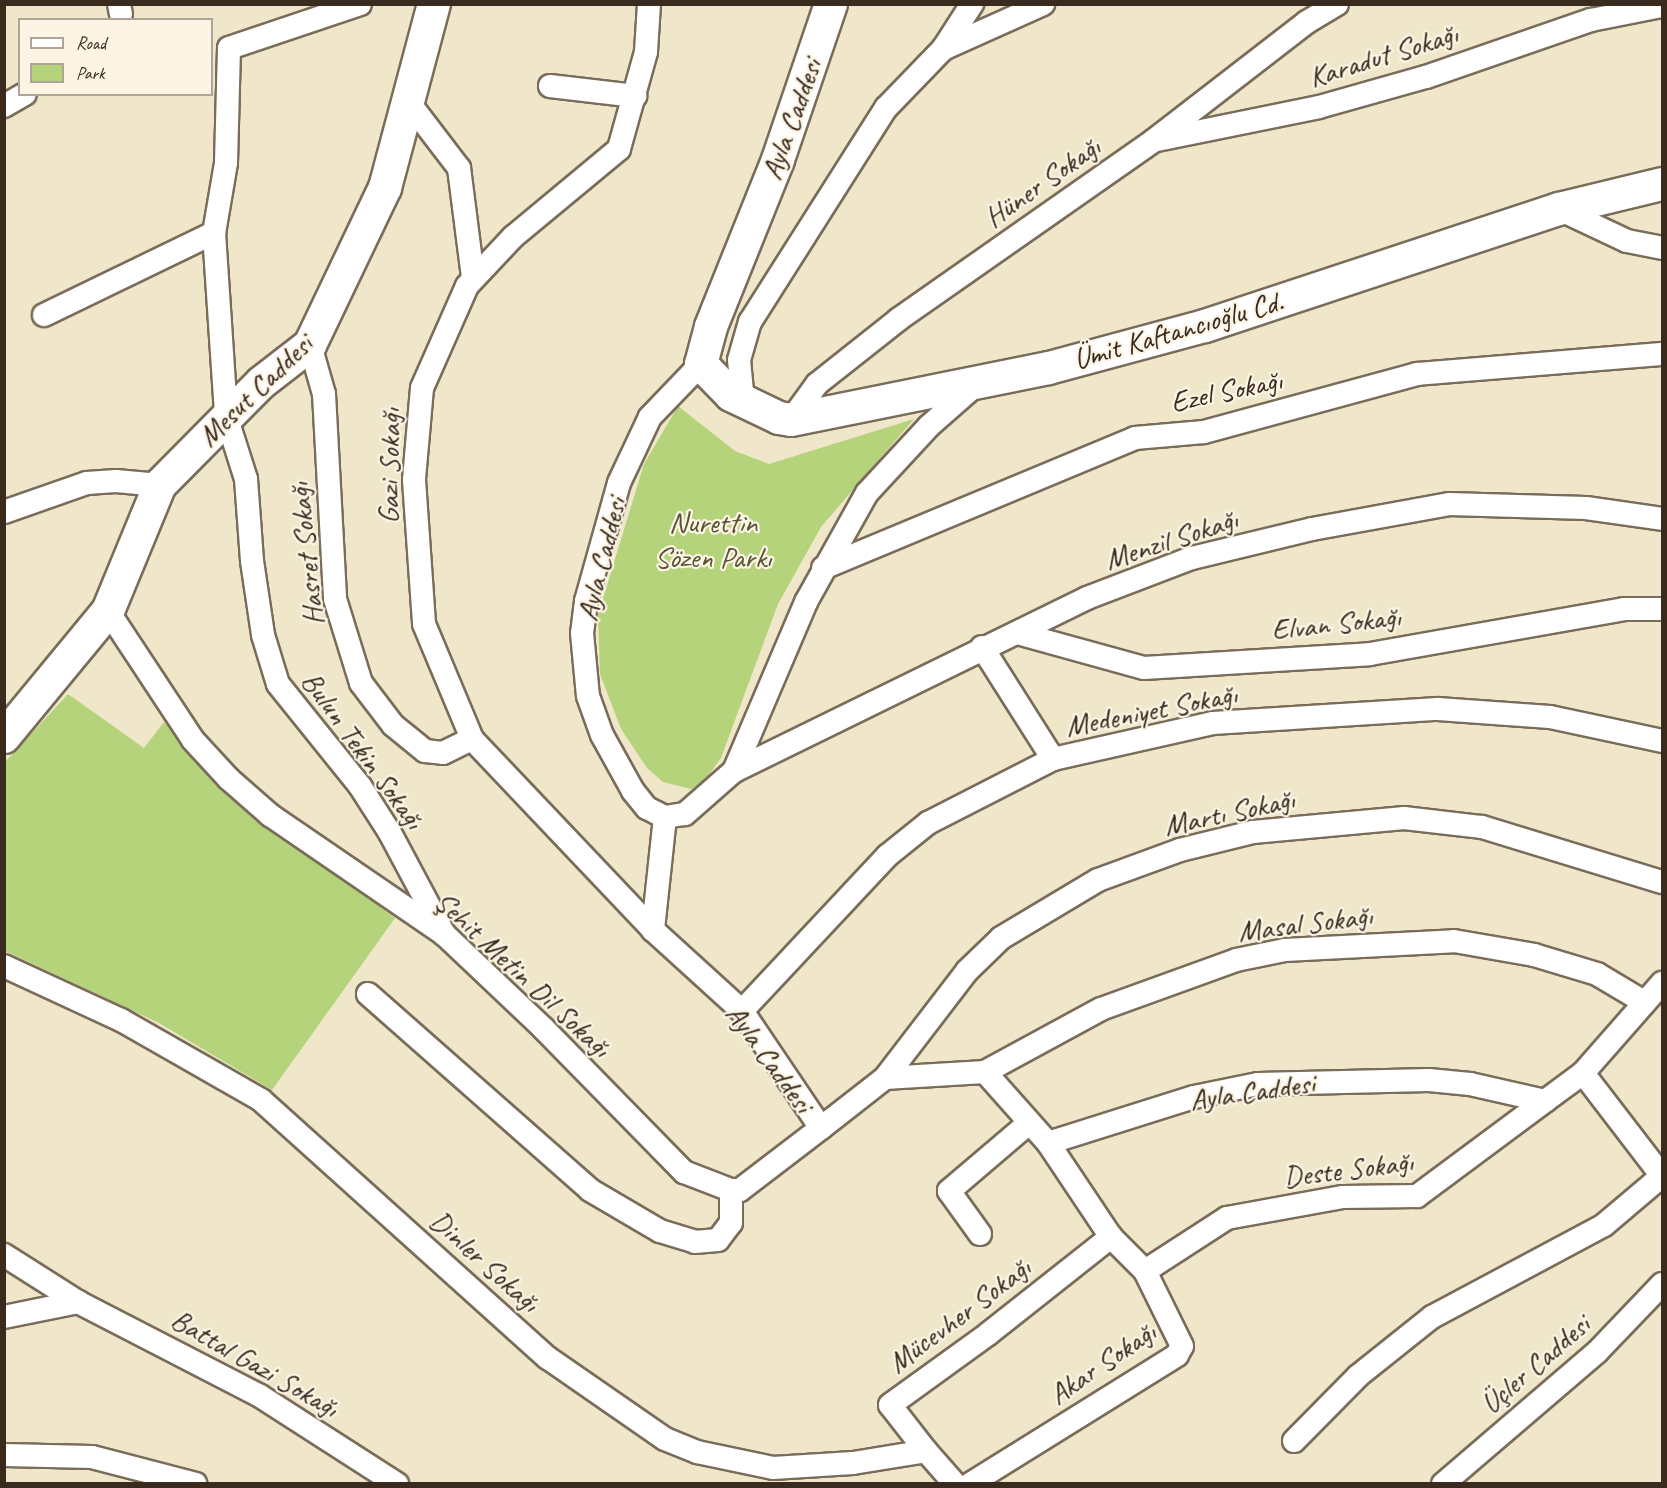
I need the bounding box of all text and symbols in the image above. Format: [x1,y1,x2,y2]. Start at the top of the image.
street label: Karadut Sokağı [1304,15,1462,95]
legend [18,18,213,96]
text: Road [76,32,106,54]
street label: Ayla Caddesi [752,53,830,185]
text: Park [76,62,105,84]
street label: Hüner Sokağı [977,129,1107,235]
street label: Ümit Kaftancıoğlu Cd. [1069,283,1287,377]
street label: Mesut Caddesi [190,326,320,454]
street label: Ezel Sokağı [1167,362,1285,420]
street label: Gazi Sokağı [370,409,408,523]
street label: Hasret Sokağı [281,481,331,627]
street label: Ayla Caddesi [568,493,634,625]
street label: Menzil Sokağı [1101,501,1241,577]
park label: Nurettin Sözen Parkı [654,504,772,574]
street label: Elvan Sokağı [1270,598,1402,648]
street label: Bulun Tekin Sokağı [294,664,432,836]
street label: Medeniyet Sokağı [1063,676,1239,744]
street label: Martı Sokağı [1160,781,1298,843]
street label: Şehit Metin Dil Sokağı [427,883,619,1065]
street label: Masal Sokağı [1237,897,1373,949]
street label: Ayla Caddesi [718,996,822,1120]
street label: Ayla Caddesi [1187,1064,1317,1118]
street label: Deste Sokağı [1282,1143,1414,1195]
street label: Dinler Sokağı [423,1203,547,1319]
street label: Mücevher Sokağı [881,1250,1037,1380]
street label: Battal Gazi Sokağı [165,1301,345,1425]
street label: Üçler Caddesi [1472,1306,1598,1422]
street label: Akar Sokağı [1042,1314,1162,1412]

